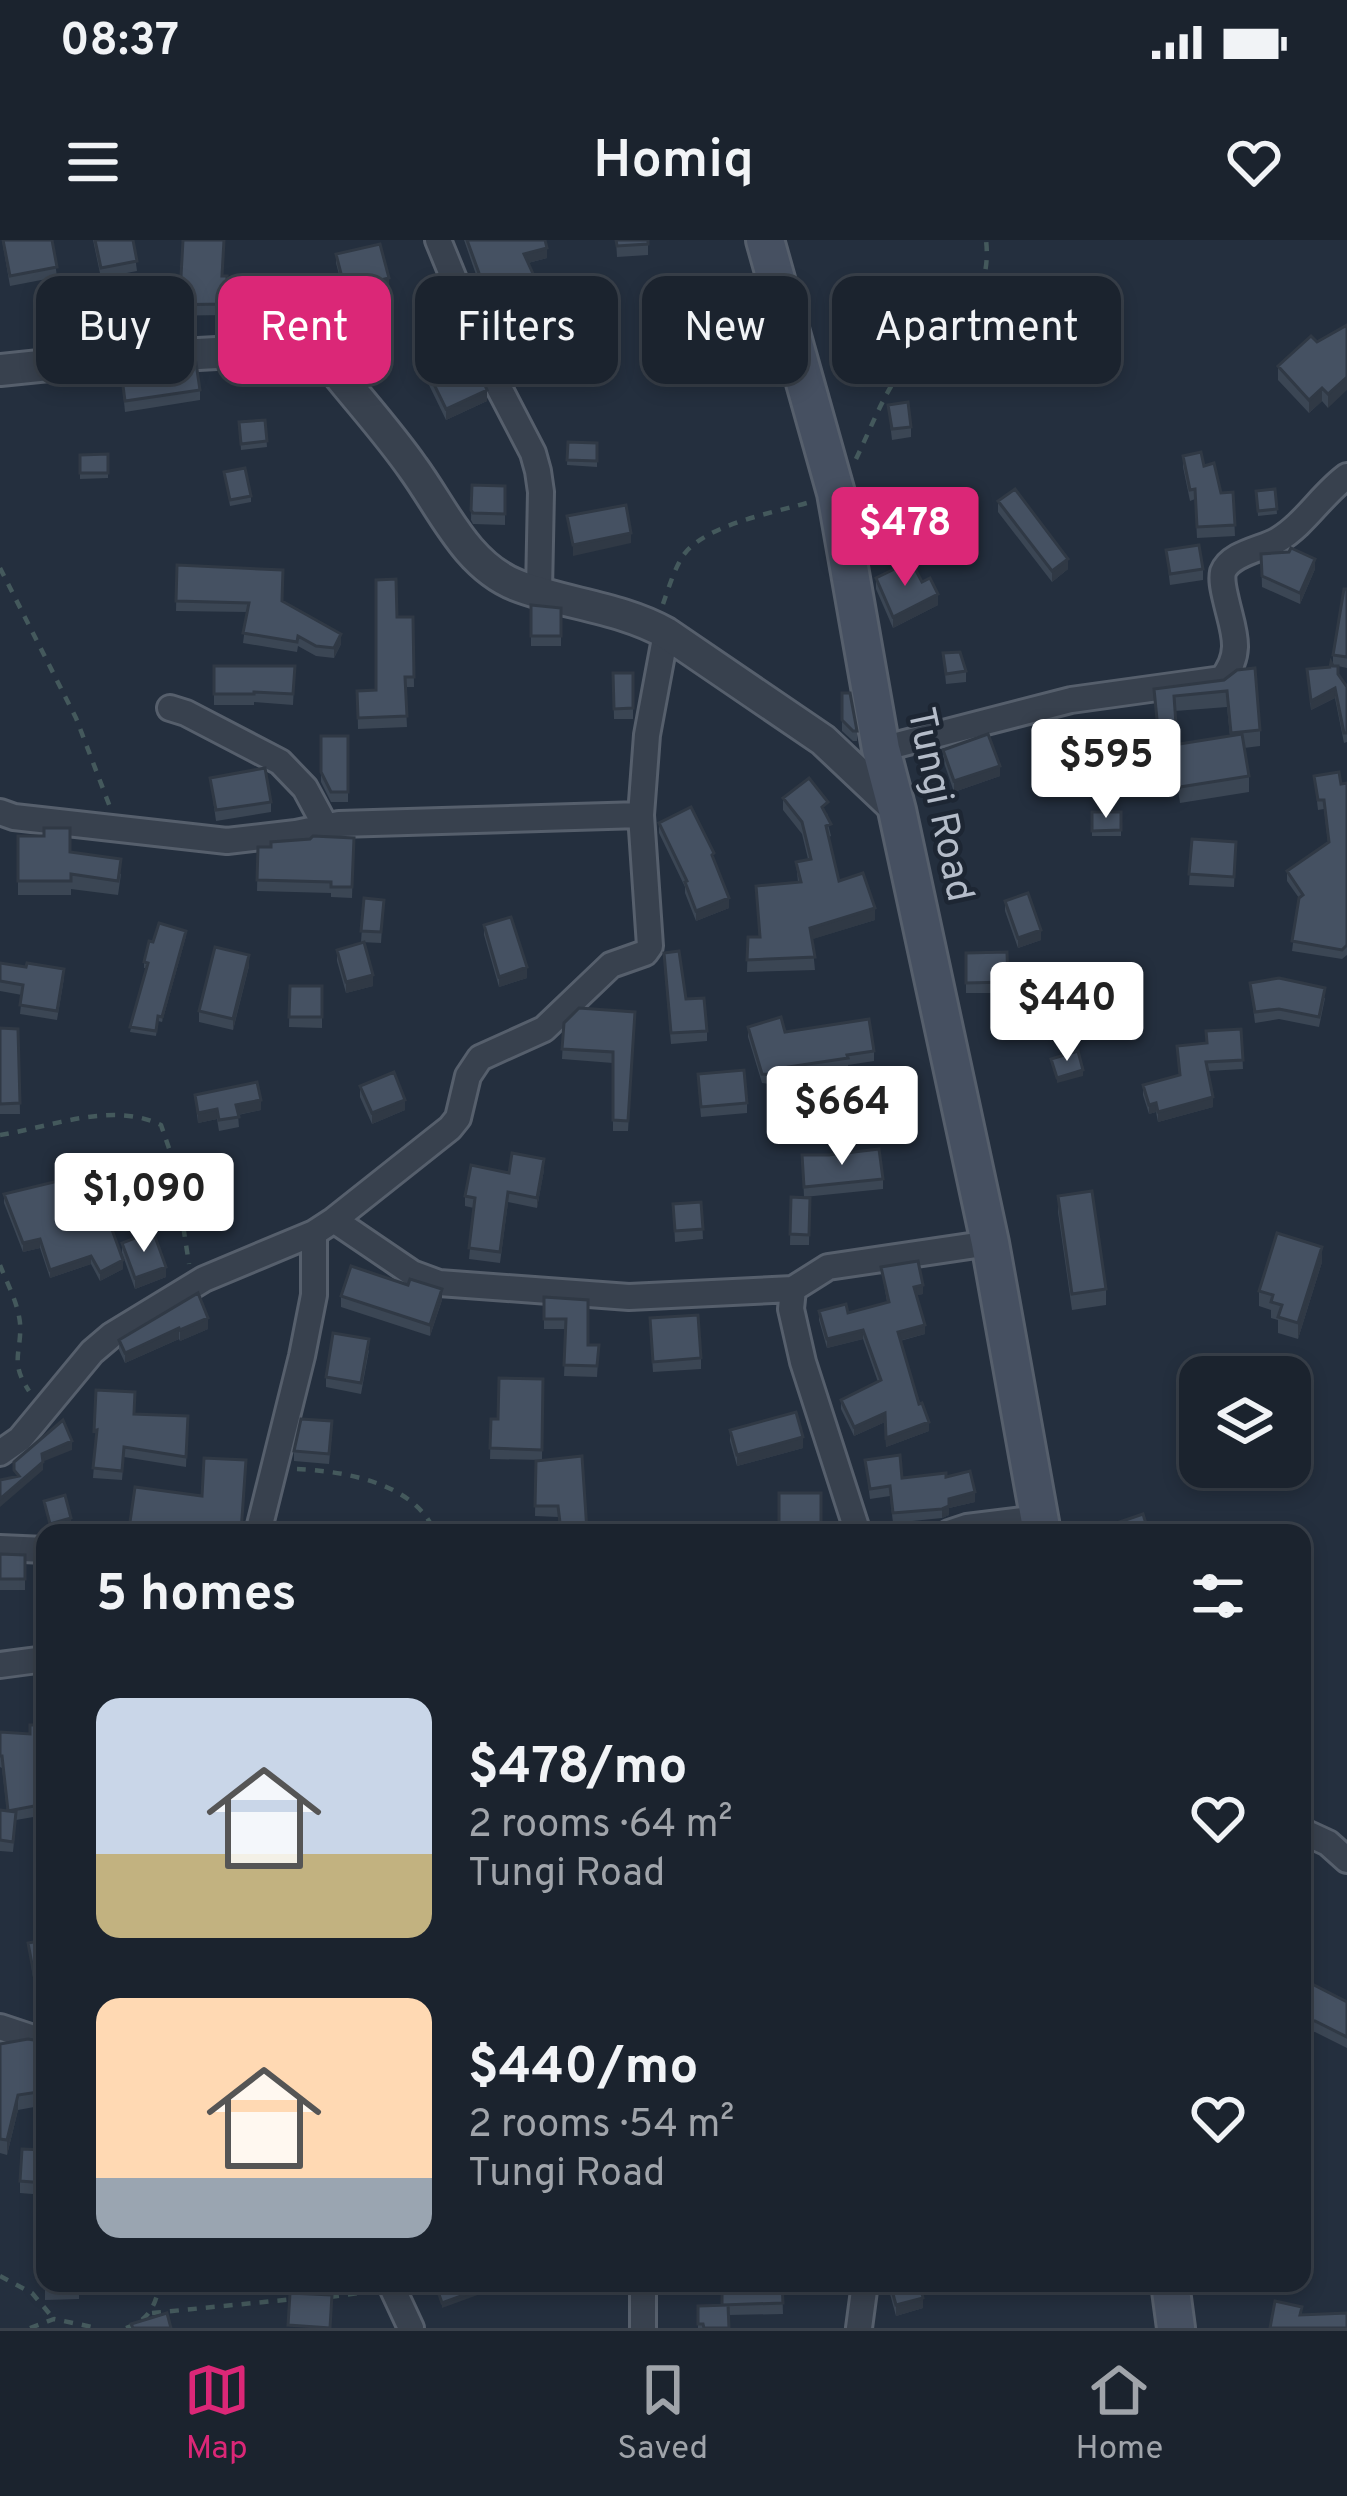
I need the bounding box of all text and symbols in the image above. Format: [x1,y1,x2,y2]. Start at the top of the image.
text: 08:37 [60,14,179,71]
text: Homiq [593,128,754,197]
icon: menu [60,129,126,195]
icon: heart [1221,129,1287,195]
chip: Buy [36,276,194,384]
chip: Rent [218,276,391,384]
chip: Filters [415,276,618,384]
chip: New [642,276,808,384]
chip: Apartment [832,276,1121,384]
pin: $478 [834,487,976,589]
text: $478 [859,501,951,550]
street label: Tungi Road [894,703,982,907]
pin: $595 [1035,719,1177,821]
text: $595 [1058,733,1154,782]
pin: $440 [996,962,1138,1064]
text: $440 [1017,976,1117,1025]
pin: $664 [771,1066,913,1168]
text: $664 [794,1080,890,1129]
pin: $1,090 [46,1153,242,1255]
text: $1,090 [82,1167,206,1216]
map controls [1179,1356,1311,1488]
button: layers [1179,1356,1311,1488]
icon: filters [1185,1563,1251,1629]
text: 5 homes [96,1564,297,1629]
text: $478/mo [468,1737,687,1802]
icon: home [192,1746,336,1890]
icon: heart [1185,1785,1251,1851]
text: 2 rooms · 64 m² [468,1802,733,1851]
text: Tungi Road [468,1851,665,1900]
text: $440/mo [468,2037,698,2102]
icon: home [192,2046,336,2190]
icon: heart [1185,2085,1251,2151]
text: 2 rooms · 54 m² [468,2102,734,2151]
text: Tungi Road [468,2151,665,2200]
tab: Map [184,2357,250,2471]
tab: Saved [617,2357,708,2471]
tab: Home [1076,2357,1163,2471]

